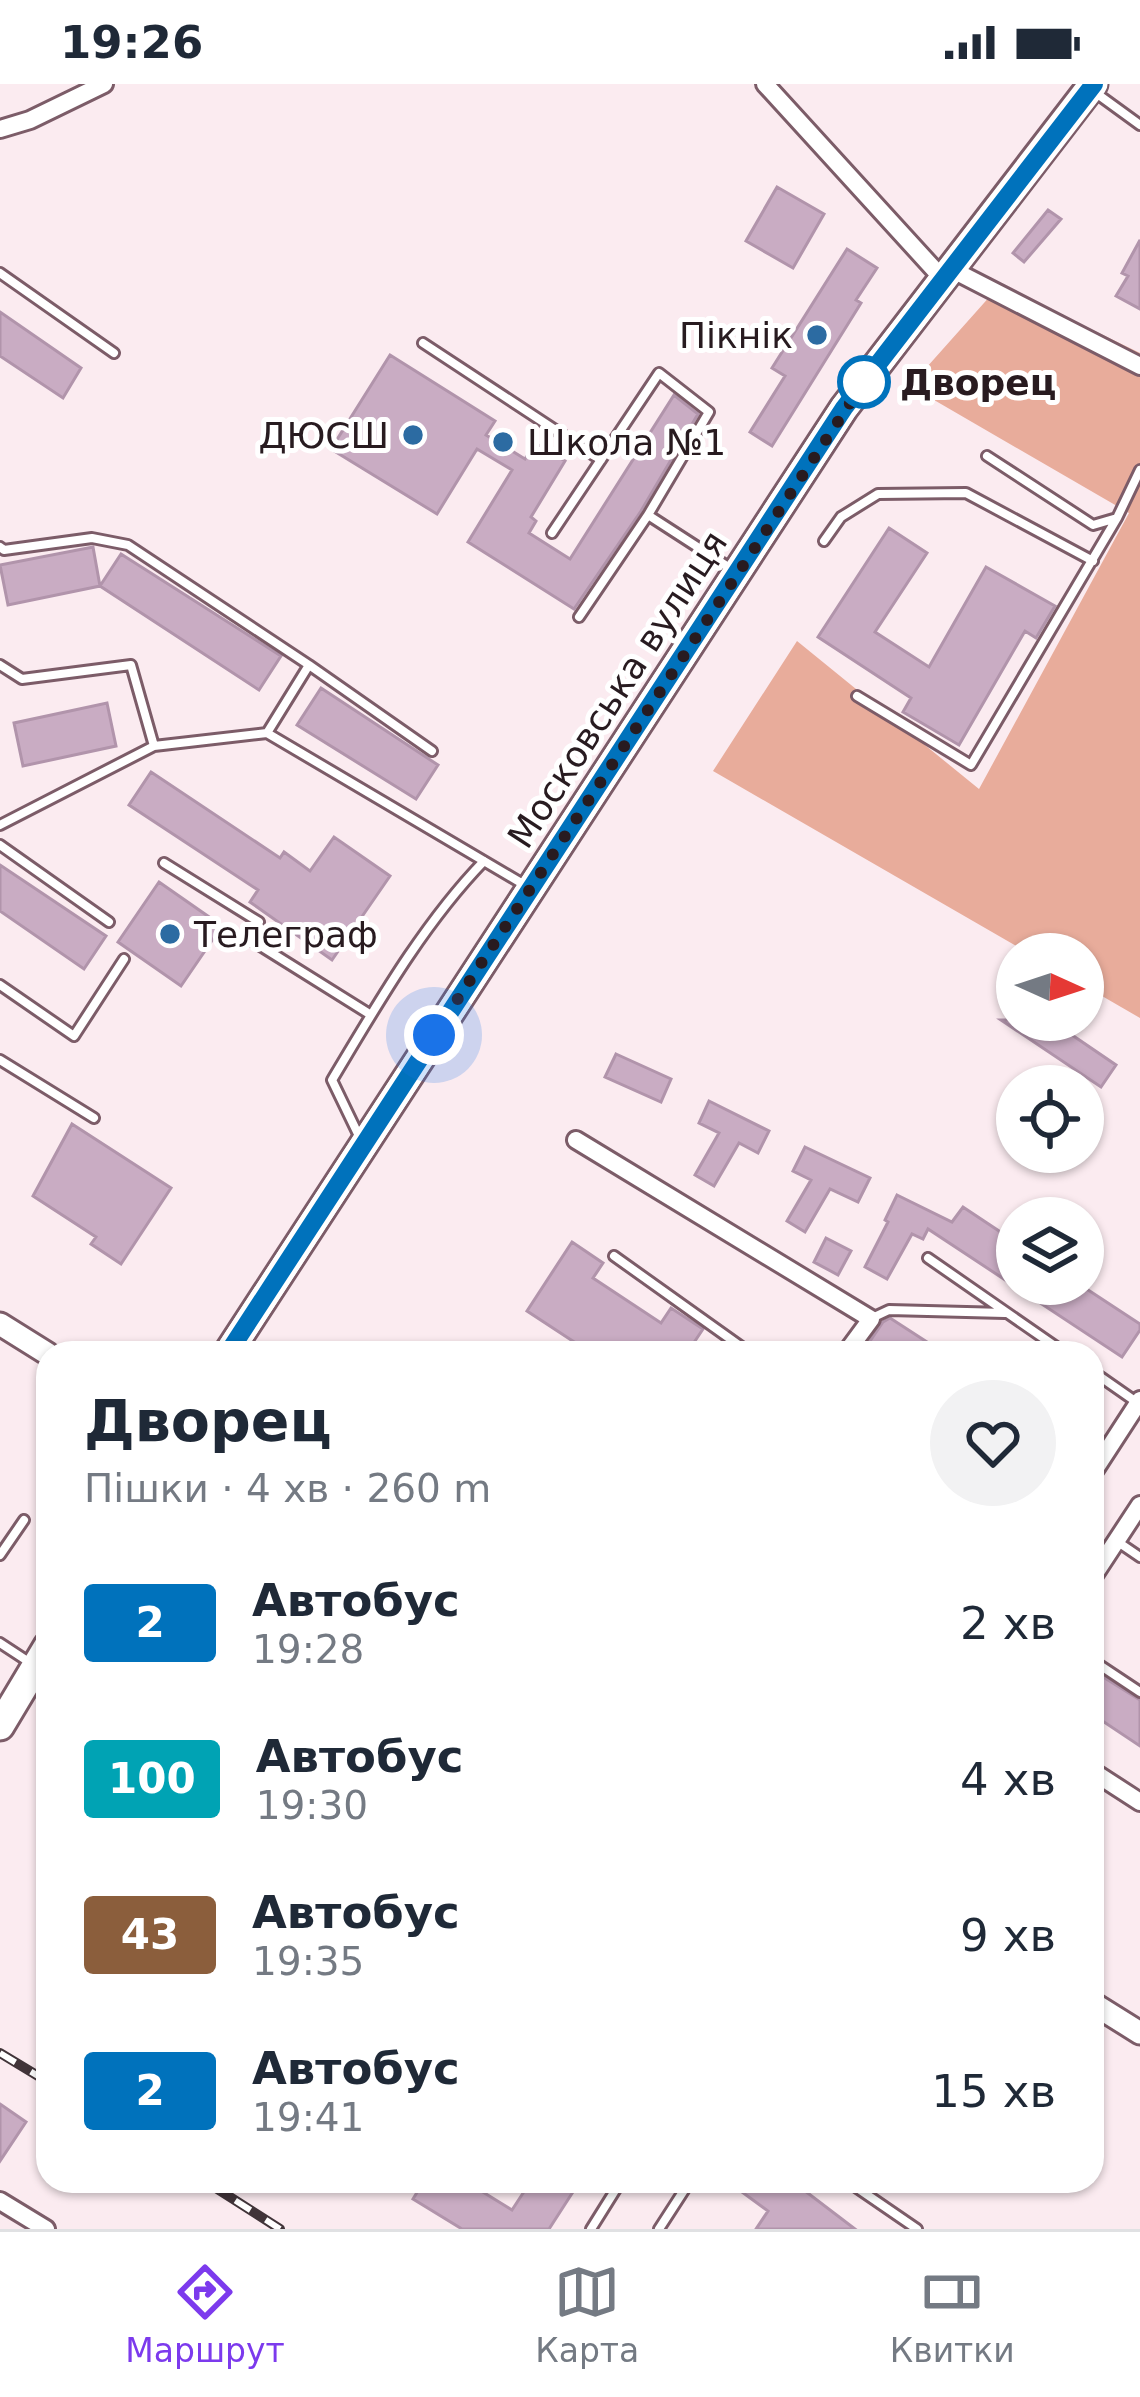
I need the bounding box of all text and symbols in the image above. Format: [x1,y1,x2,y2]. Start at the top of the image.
text: 19:26 [60,16,203,69]
place label: Пікнік [679,315,793,356]
marker: Пікнік [804,322,830,348]
marker: Дворец [839,357,889,407]
place label: Дворец [900,362,1056,403]
place label: ДЮСШ [258,415,389,456]
marker: ДЮСШ [400,422,426,448]
place label: Школа №1 [527,422,726,463]
marker: Школа №1 [490,429,516,455]
street label: Московська вулиця [500,523,735,855]
place label: Телеграф [193,914,378,955]
marker: Телеграф [157,921,183,947]
north arrow [996,933,1104,1041]
map controls [996,933,1104,1305]
your location [404,1005,464,1065]
button: locate [996,1065,1104,1173]
button: layers [996,1197,1104,1305]
button: heart [930,1380,1056,1506]
text: Дворец [84,1388,332,1454]
text: Пішки · 4 хв · 260 m [84,1466,491,1511]
text: Автобус [252,1574,460,1627]
text: 2 хв [960,1597,1056,1650]
text: 2 [135,1598,165,1647]
text: 19:28 [252,1627,364,1672]
text: Автобус [256,1730,463,1783]
text: 4 хв [960,1753,1056,1806]
text: 100 [108,1754,196,1803]
text: 19:30 [256,1783,368,1828]
text: Автобус [252,1886,460,1939]
text: 9 хв [960,1909,1056,1962]
text: 43 [121,1910,179,1959]
text: 19:35 [252,1939,364,1984]
text: Автобус [252,2042,460,2095]
text: 15 хв [931,2065,1056,2118]
text: 2 [135,2066,165,2115]
text: 19:41 [252,2095,364,2140]
tab: Маршрут [125,2259,285,2370]
tab: Карта [535,2259,639,2370]
tab: Квитки [890,2259,1015,2370]

